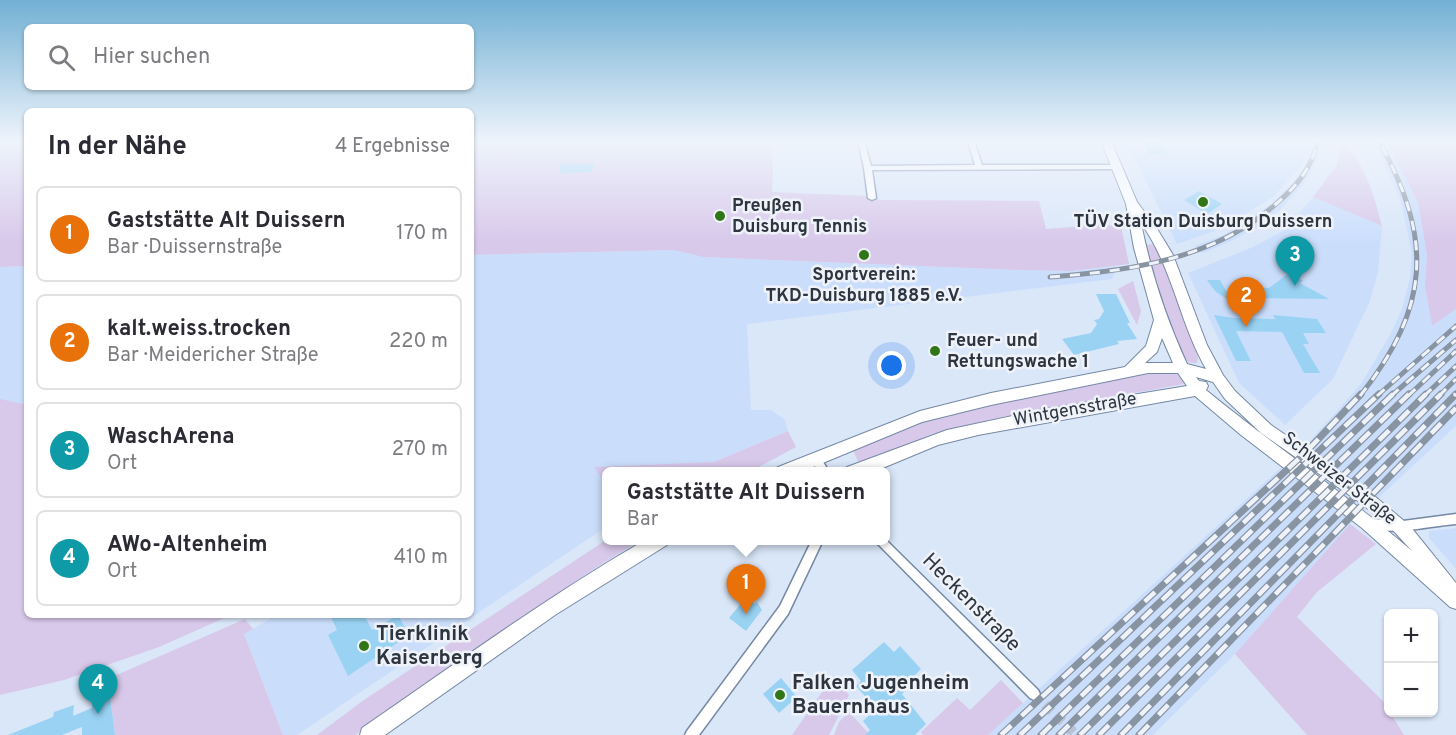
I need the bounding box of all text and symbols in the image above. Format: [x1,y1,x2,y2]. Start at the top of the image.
search box [24,24,474,90]
icon: search [45,41,78,74]
text: Hier suchen [93,44,210,71]
text: In der Nähe [48,131,187,164]
text: 4 Ergebnisse [335,134,450,160]
place label: Preußen Duisburg Tennis [732,195,867,239]
marker: TÜV Station Duisburg Duissern [1196,195,1210,209]
text: Gaststätte Alt Duissern [107,208,346,235]
marker: Preußen Duisburg Tennis [713,209,727,223]
place label: TÜV Station Duisburg Duissern [1074,209,1332,234]
text: 1 [66,221,74,247]
text: 170 m [396,221,448,247]
text: Bar · Duissernstraße [107,235,282,261]
pin: 3 [1276,236,1314,286]
marker: Sportverein: TKD-Duisburg 1885 e.V. [857,248,871,262]
place label: Sportverein: TKD-Duisburg 1885 e.V. [766,264,962,308]
pin: 2 [1226,278,1266,327]
text: kalt.weiss.trocken [107,316,291,343]
text: 2 [63,329,76,355]
text: 220 m [389,329,448,355]
place label: Feuer- und Rettungswache 1 [947,330,1089,374]
text: Bar · Meidericher Straße [107,343,318,369]
marker: Feuer- und Rettungswache 1 [928,344,942,358]
your location [877,351,906,380]
street label: Wintgensstraße [1012,388,1138,432]
text: WaschArena [107,424,235,451]
street label: Schweizer Straße [1277,427,1401,531]
text: 3 [64,437,76,463]
text: 270 m [392,437,448,463]
text: Ort [107,451,137,477]
popup [602,467,890,545]
text: Gaststätte Alt Duissern [627,480,865,507]
text: Bar [627,507,659,533]
text: AWo-Altenheim [107,532,268,559]
text: 4 [63,545,76,571]
text: 410 m [394,545,448,571]
street label: Heckenstraße [916,548,1026,658]
text: Ort [107,559,137,585]
pin: 1 [726,564,766,614]
map controls [1384,609,1438,717]
button: + [1384,609,1438,663]
place label: Tierklinik Kaiserberg [376,621,483,672]
marker: Tierklinik Kaiserberg [357,639,371,653]
button: − [1384,663,1438,717]
pin: 4 [78,664,118,714]
place label: Falken Jugenheim Bauernhaus [792,670,969,721]
marker: Falken Jugenheim Bauernhaus [773,688,787,702]

